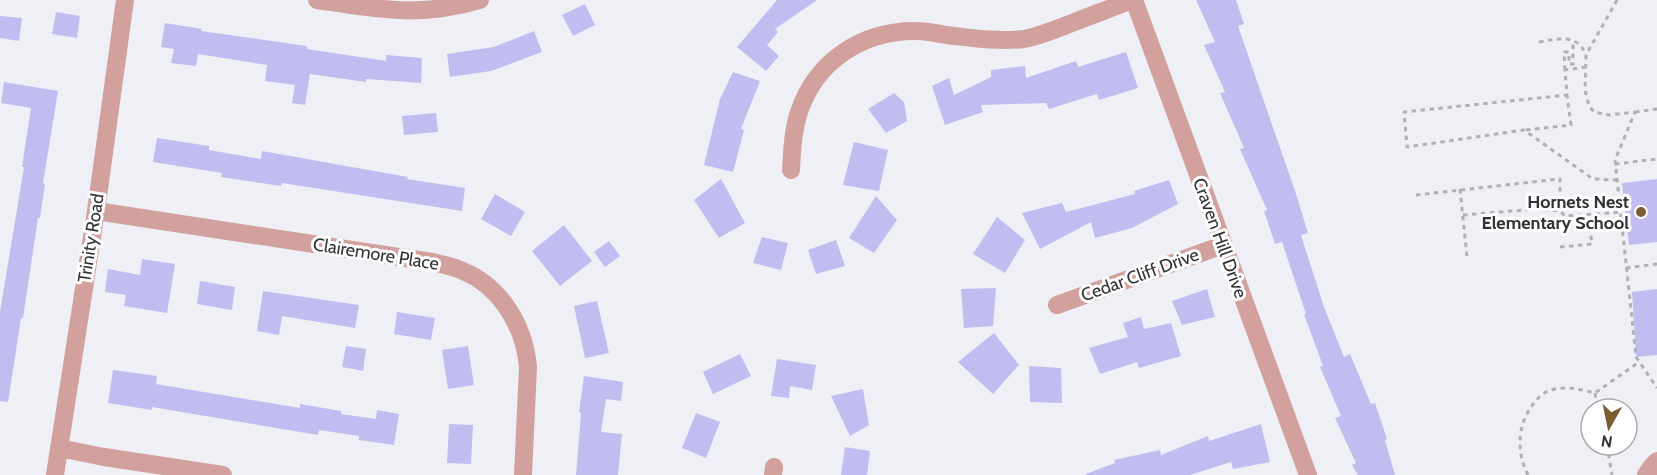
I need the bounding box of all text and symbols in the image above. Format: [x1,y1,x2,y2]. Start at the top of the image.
street label: Craven Hill Drive [1188,175,1252,301]
place label: Hornets Nest Elementary School [1482,191,1629,234]
street label: Trinity Road [73,192,109,284]
marker: Hornets Nest Elementary School [1634,205,1648,219]
street label: Clairemore Place [311,233,441,275]
street label: Cedar Cliff Drive [1078,243,1202,307]
north arrow [1579,397,1639,457]
text: N [1600,431,1614,452]

